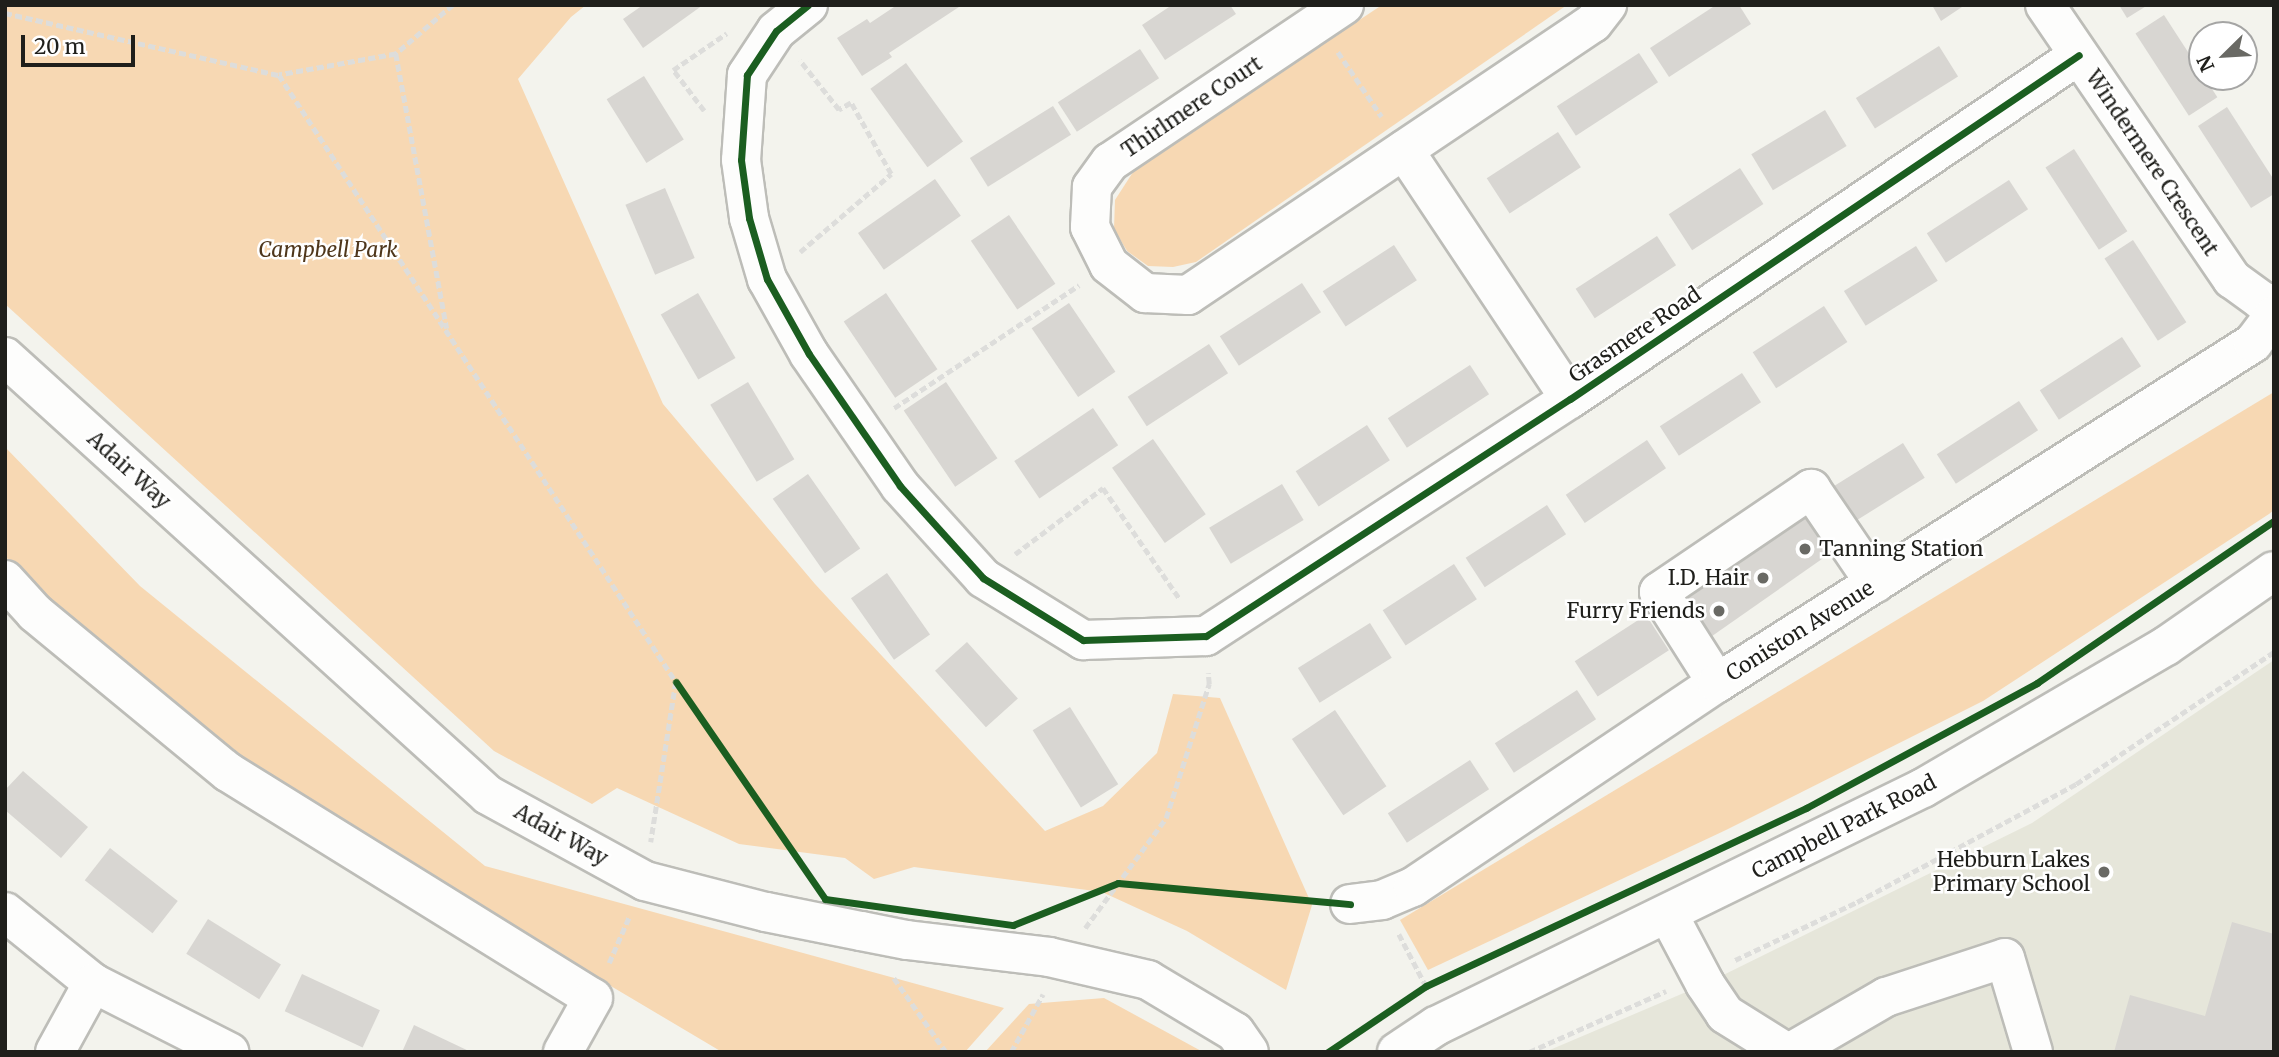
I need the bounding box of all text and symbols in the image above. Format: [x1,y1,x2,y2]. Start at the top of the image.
scale bar [24,21,138,65]
north arrow [2188,21,2258,91]
text: 20 m [34,33,85,60]
street label: Thirlmere Court [1117,51,1267,163]
text: N [2192,52,2220,75]
street label: Windermere Crescent [2080,65,2224,261]
park label: Campbell Park [258,237,398,263]
street label: Grasmere Road [1564,282,1706,388]
street label: Adair Way [82,426,176,514]
place label: Tanning Station [1819,536,1983,562]
marker: Tanning Station [1797,541,1813,557]
place label: I.D. Hair [1668,565,1749,591]
marker: I.D. Hair [1755,570,1771,586]
street label: Coniston Avenue [1722,575,1878,687]
place label: Furry Friends [1567,598,1705,624]
marker: Furry Friends [1711,603,1727,619]
street label: Campbell Park Road [1748,770,1940,884]
street label: Adair Way [510,799,612,871]
place label: Hebburn Lakes Primary School [1933,847,2090,897]
marker: Hebburn Lakes Primary School [2096,864,2112,880]

